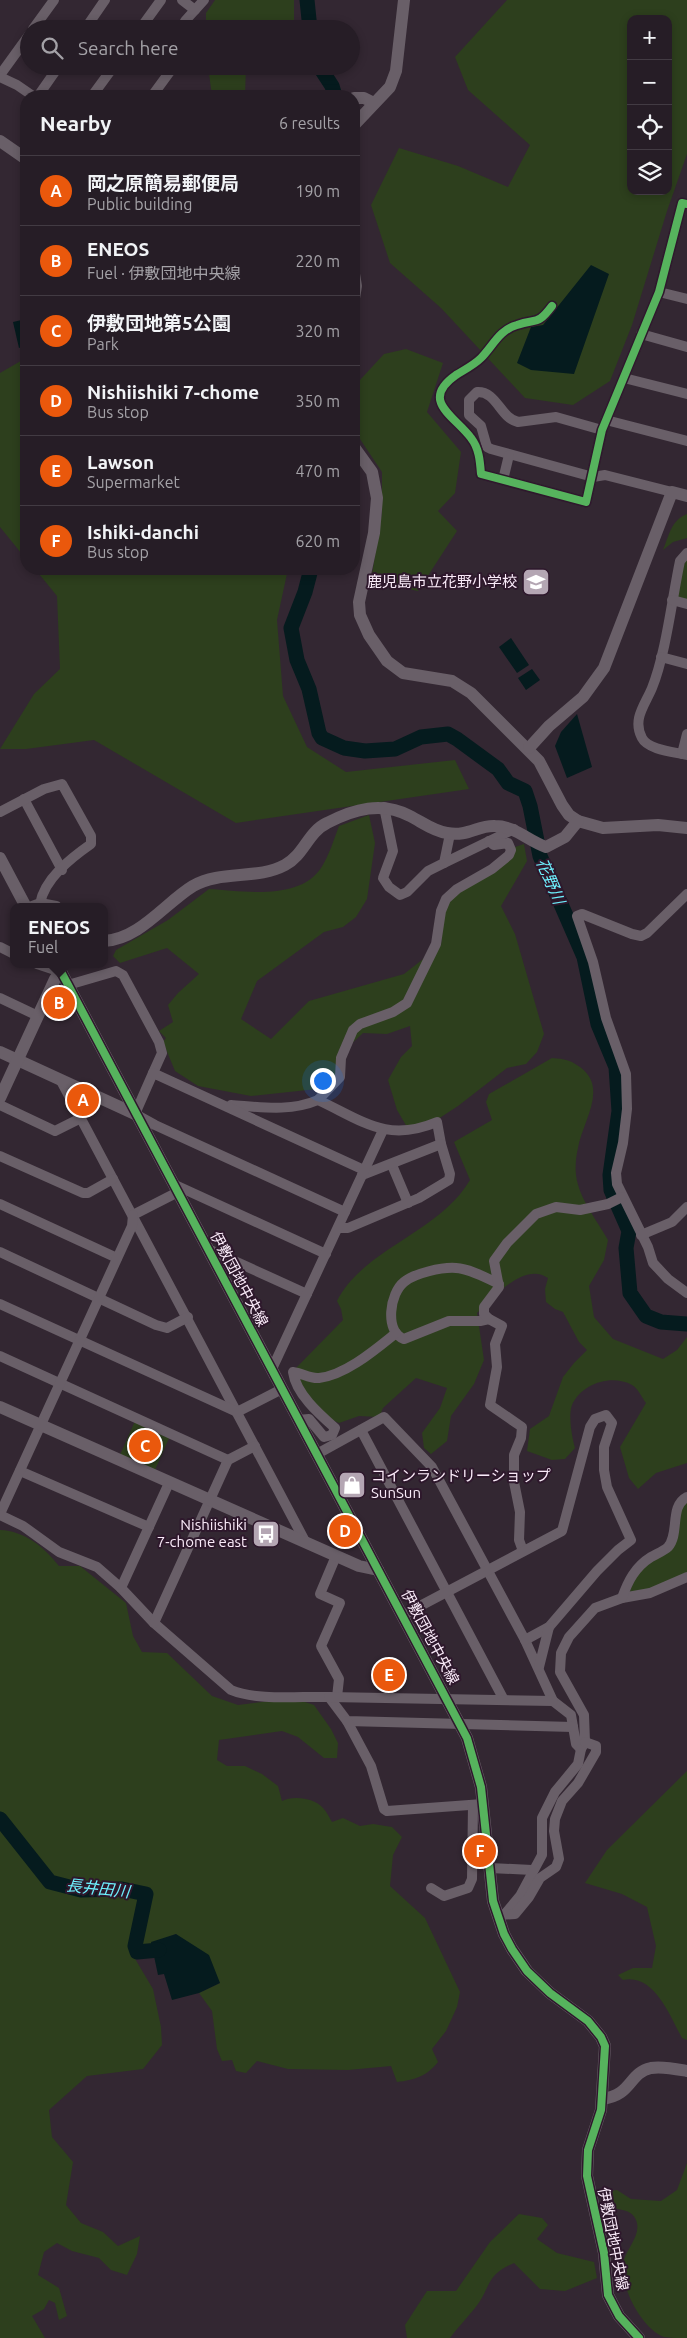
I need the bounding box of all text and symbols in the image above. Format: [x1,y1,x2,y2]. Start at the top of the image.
map controls [627,15,672,195]
button: + [627,15,672,60]
search box [20,20,360,75]
icon: search [38,34,66,62]
text: Search here [78,37,178,59]
button: − [627,60,672,105]
button: locate [627,105,672,150]
text: Nearby [40,111,111,135]
text: 6 results [279,114,340,132]
button: layers [627,150,672,195]
text: 岡之原簡易郵便局 [87,172,239,194]
text: A [50,182,62,200]
text: 190 m [295,182,340,200]
text: Public building [87,195,192,213]
text: ENEOS [87,238,149,260]
text: B [51,252,61,270]
text: 220 m [295,252,340,270]
text: Fuel · 伊敷団地中央線 [87,264,241,282]
text: 伊敷団地第5公園 [87,312,231,334]
text: C [51,322,61,340]
text: 320 m [295,322,340,340]
text: Park [87,335,119,353]
text: Nishiishiki 7-chome [87,381,259,403]
text: D [50,392,62,410]
text: 350 m [295,392,340,410]
text: Bus stop [87,403,149,421]
text: Lawson [87,451,154,473]
text: E [51,462,61,480]
text: 470 m [295,462,340,480]
text: Supermarket [87,473,180,491]
text: Ishiki-danchi [87,521,199,543]
text: F [52,532,61,550]
text: 620 m [295,532,340,550]
text: Bus stop [87,543,149,561]
school or university icon: 鹿児島市立花野小学校 [521,567,551,597]
place label: 鹿児島市立花野小学校 [367,573,517,590]
water label: 花野川 [533,855,569,908]
popup [10,903,108,968]
text: ENEOS [28,916,90,938]
text: Fuel [28,938,58,956]
pin: B [43,984,75,1022]
your location [310,1068,336,1094]
pin: A [67,1081,99,1119]
street label: 伊敷団地中央線 [207,1228,272,1329]
pin: C [129,1427,161,1465]
place label: コインランドリーショップ SunSun [371,1467,551,1501]
shop icon: コインランドリーショップ SunSun [337,1470,367,1500]
pin: D [329,1512,361,1550]
place label: Nishiishiki 7-chome east [157,1516,247,1550]
bus stop icon: Nishiishiki 7-chome east [251,1519,281,1549]
street label: 伊敷団地中央線 [398,1586,463,1687]
pin: E [373,1656,405,1694]
pin: F [464,1832,496,1870]
water label: 長井田川 [65,1876,133,1901]
street label: 伊敷団地中央線 [595,2186,632,2292]

